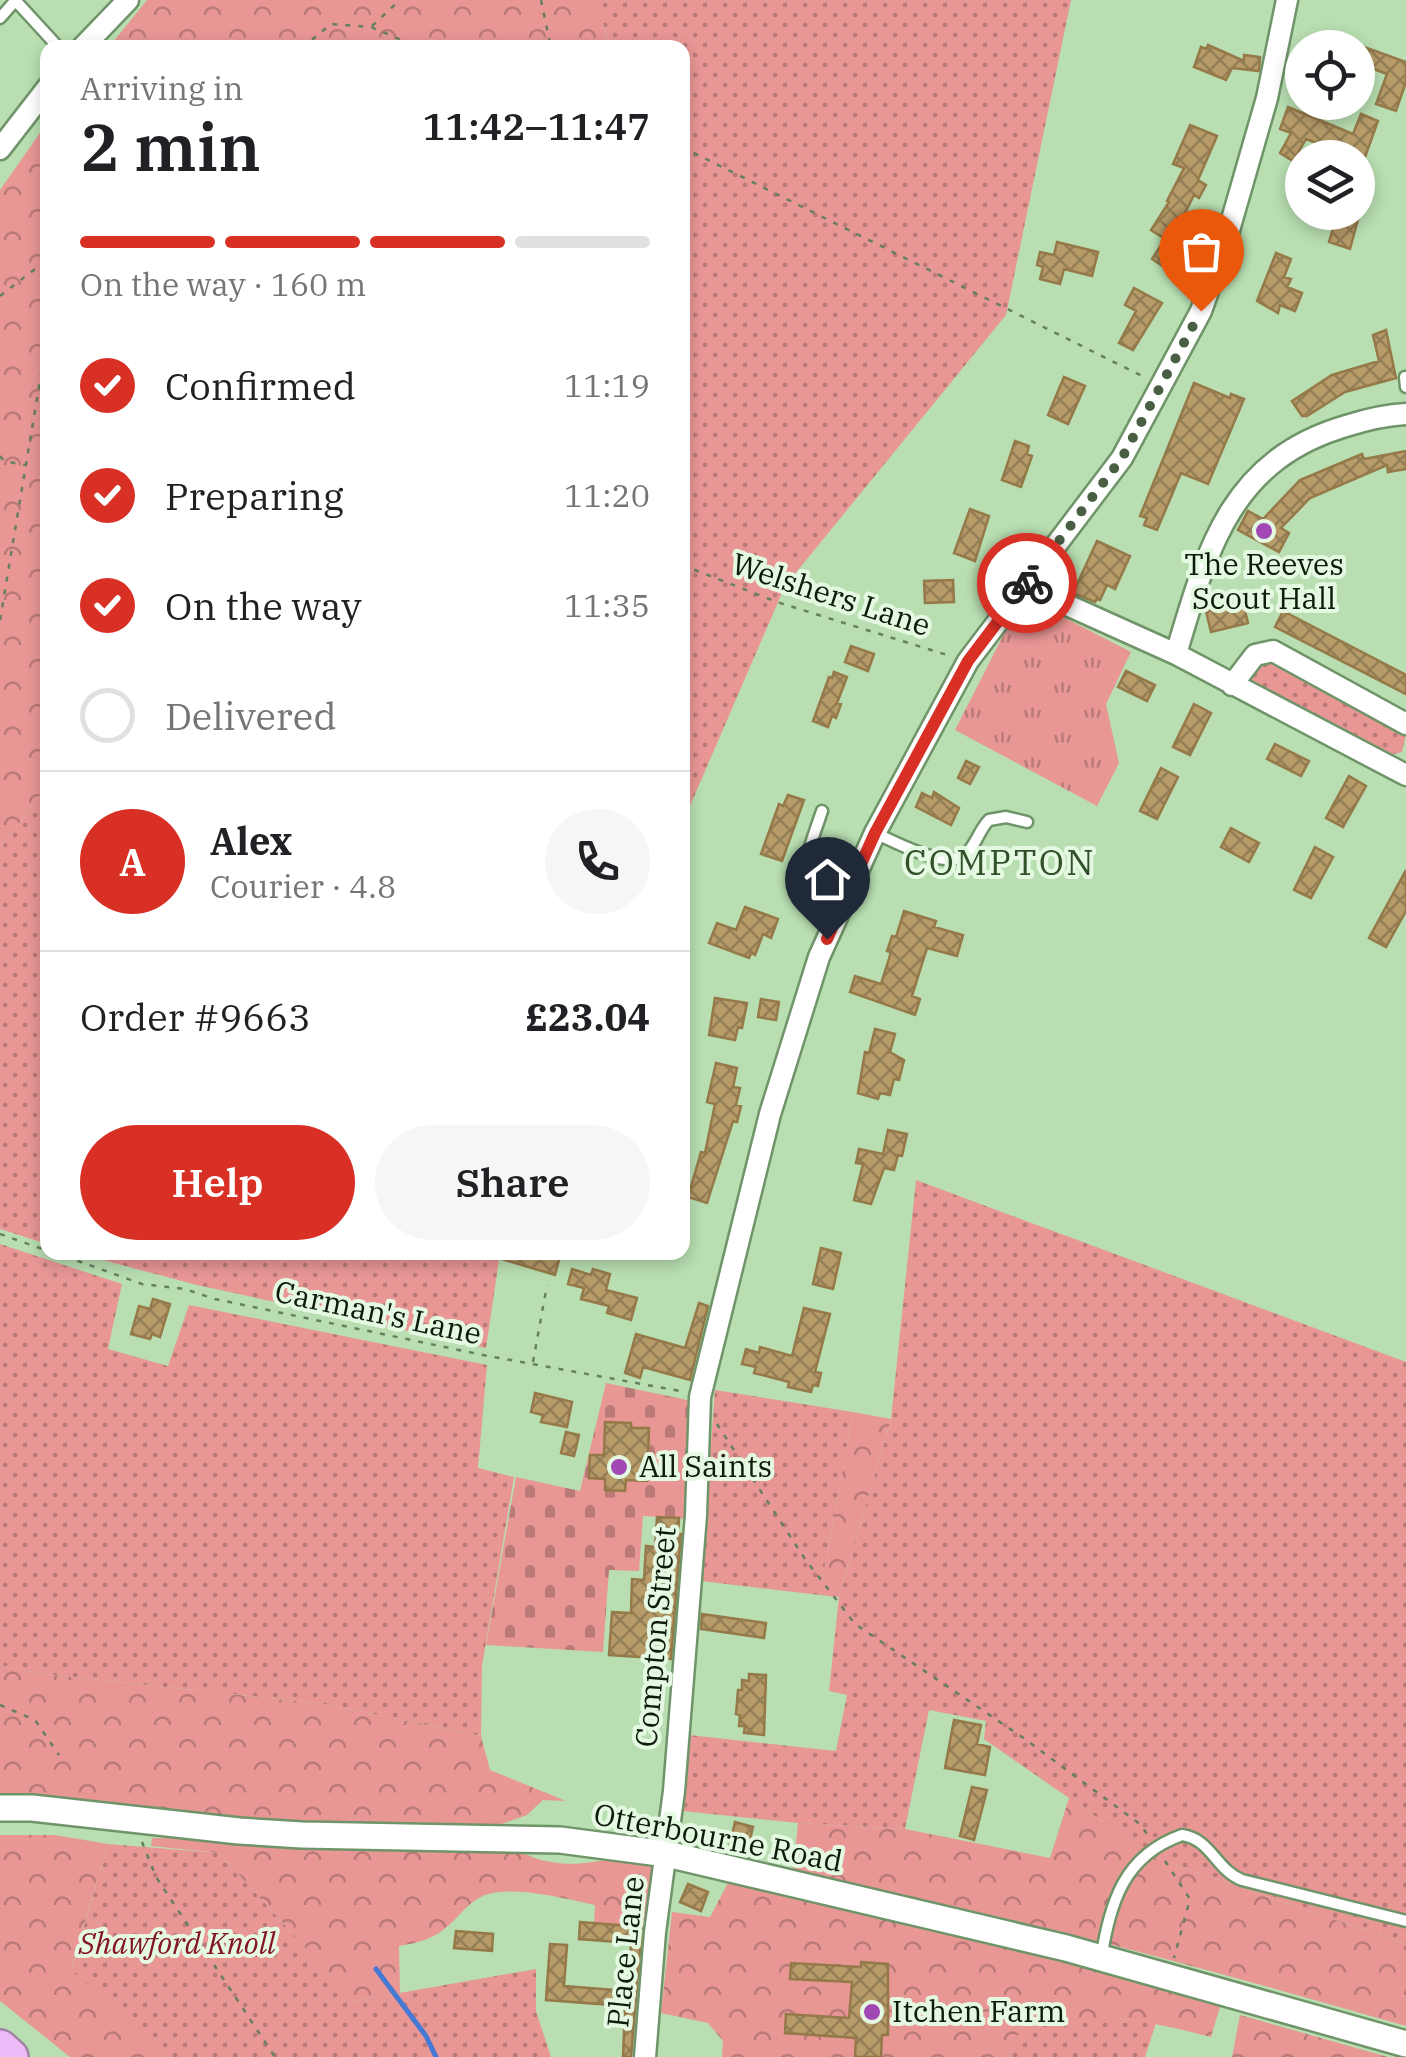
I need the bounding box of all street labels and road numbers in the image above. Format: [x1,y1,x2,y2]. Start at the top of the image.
street label: Welshers Lane [727,543,936,644]
street label: Carman's Lane [272,1271,485,1352]
street label: Compton Street [625,1525,684,1749]
street label: Otterbourne Road [591,1793,846,1880]
street label: Place Lane [597,1874,652,2029]

